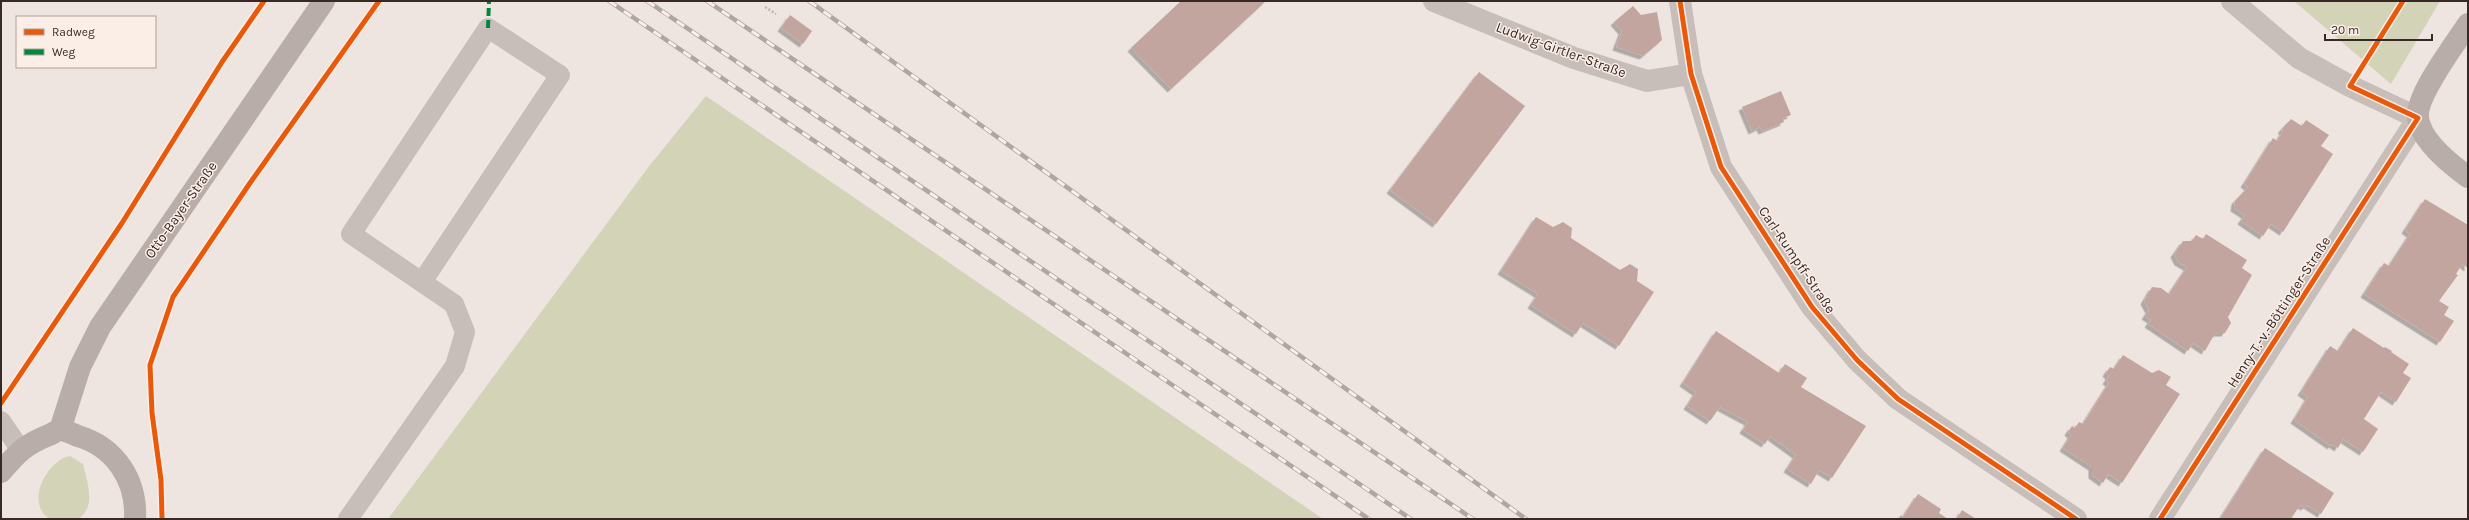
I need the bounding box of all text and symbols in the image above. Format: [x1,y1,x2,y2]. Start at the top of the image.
legend [16,16,156,68]
scale bar [2325,16,2432,42]
street label: Ludwig-Girtler-Straße [1494,19,1628,81]
text: 20 m [2331,23,2359,37]
text: Radweg [52,25,95,39]
text: Weg [52,45,76,59]
street label: Otto-Bayer-Straße [141,158,221,262]
street label: Carl-Rumpff-Straße [1755,203,1839,317]
street label: Henry-T.-v.-Böttinger-Straße [2224,233,2334,391]

